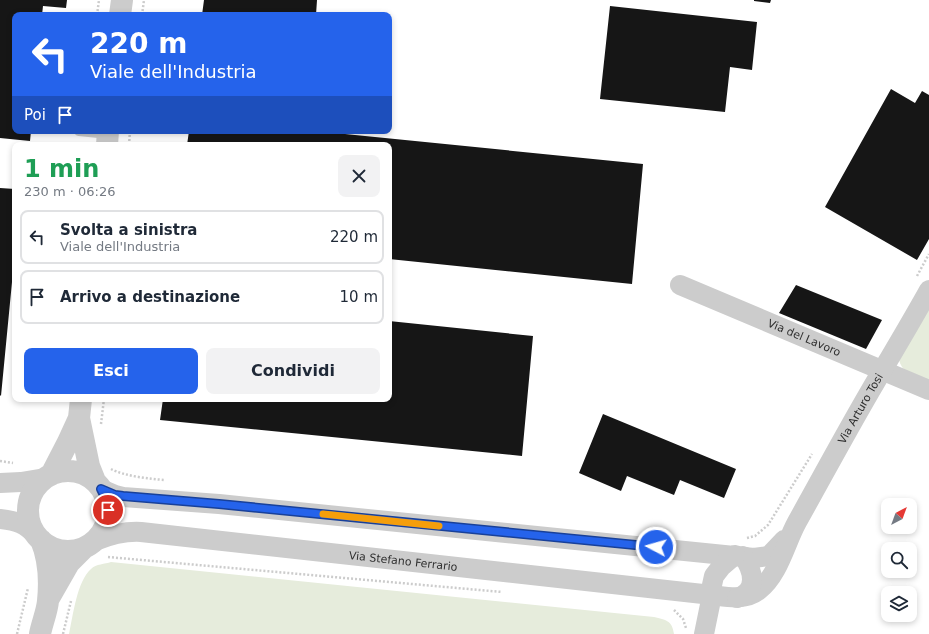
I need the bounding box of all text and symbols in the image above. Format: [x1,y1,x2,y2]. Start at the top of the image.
text: 220 m [90,27,187,60]
icon: left [24,28,76,80]
text: Viale dell'Industria [90,61,257,82]
icon: arrive [54,104,76,126]
text: Poi [24,106,46,124]
text: 1 min [24,155,99,183]
button: close [338,155,380,197]
text: 230 m · 06:26 [24,184,115,199]
text: Svolta a sinistra [60,221,197,239]
icon: left [26,226,48,248]
text: 220 m [330,228,378,246]
text: Viale dell'Industria [60,239,180,254]
icon: arrive [26,286,48,308]
text: Arrivo a destinazione [60,288,240,306]
text: 10 m [340,288,378,306]
street label: Via del Lavoro [766,316,843,359]
button: Esci [24,348,198,394]
button: Condividi [206,348,380,394]
street label: Via Arturo Tosi [835,371,886,446]
pin [91,493,125,527]
north arrow [881,498,917,534]
map controls [881,498,917,622]
icon: arrive [97,499,119,521]
position arrow [635,526,677,568]
button: search [881,542,917,578]
street label: Via Stefano Ferrario [348,548,458,573]
button: layers [881,586,917,622]

